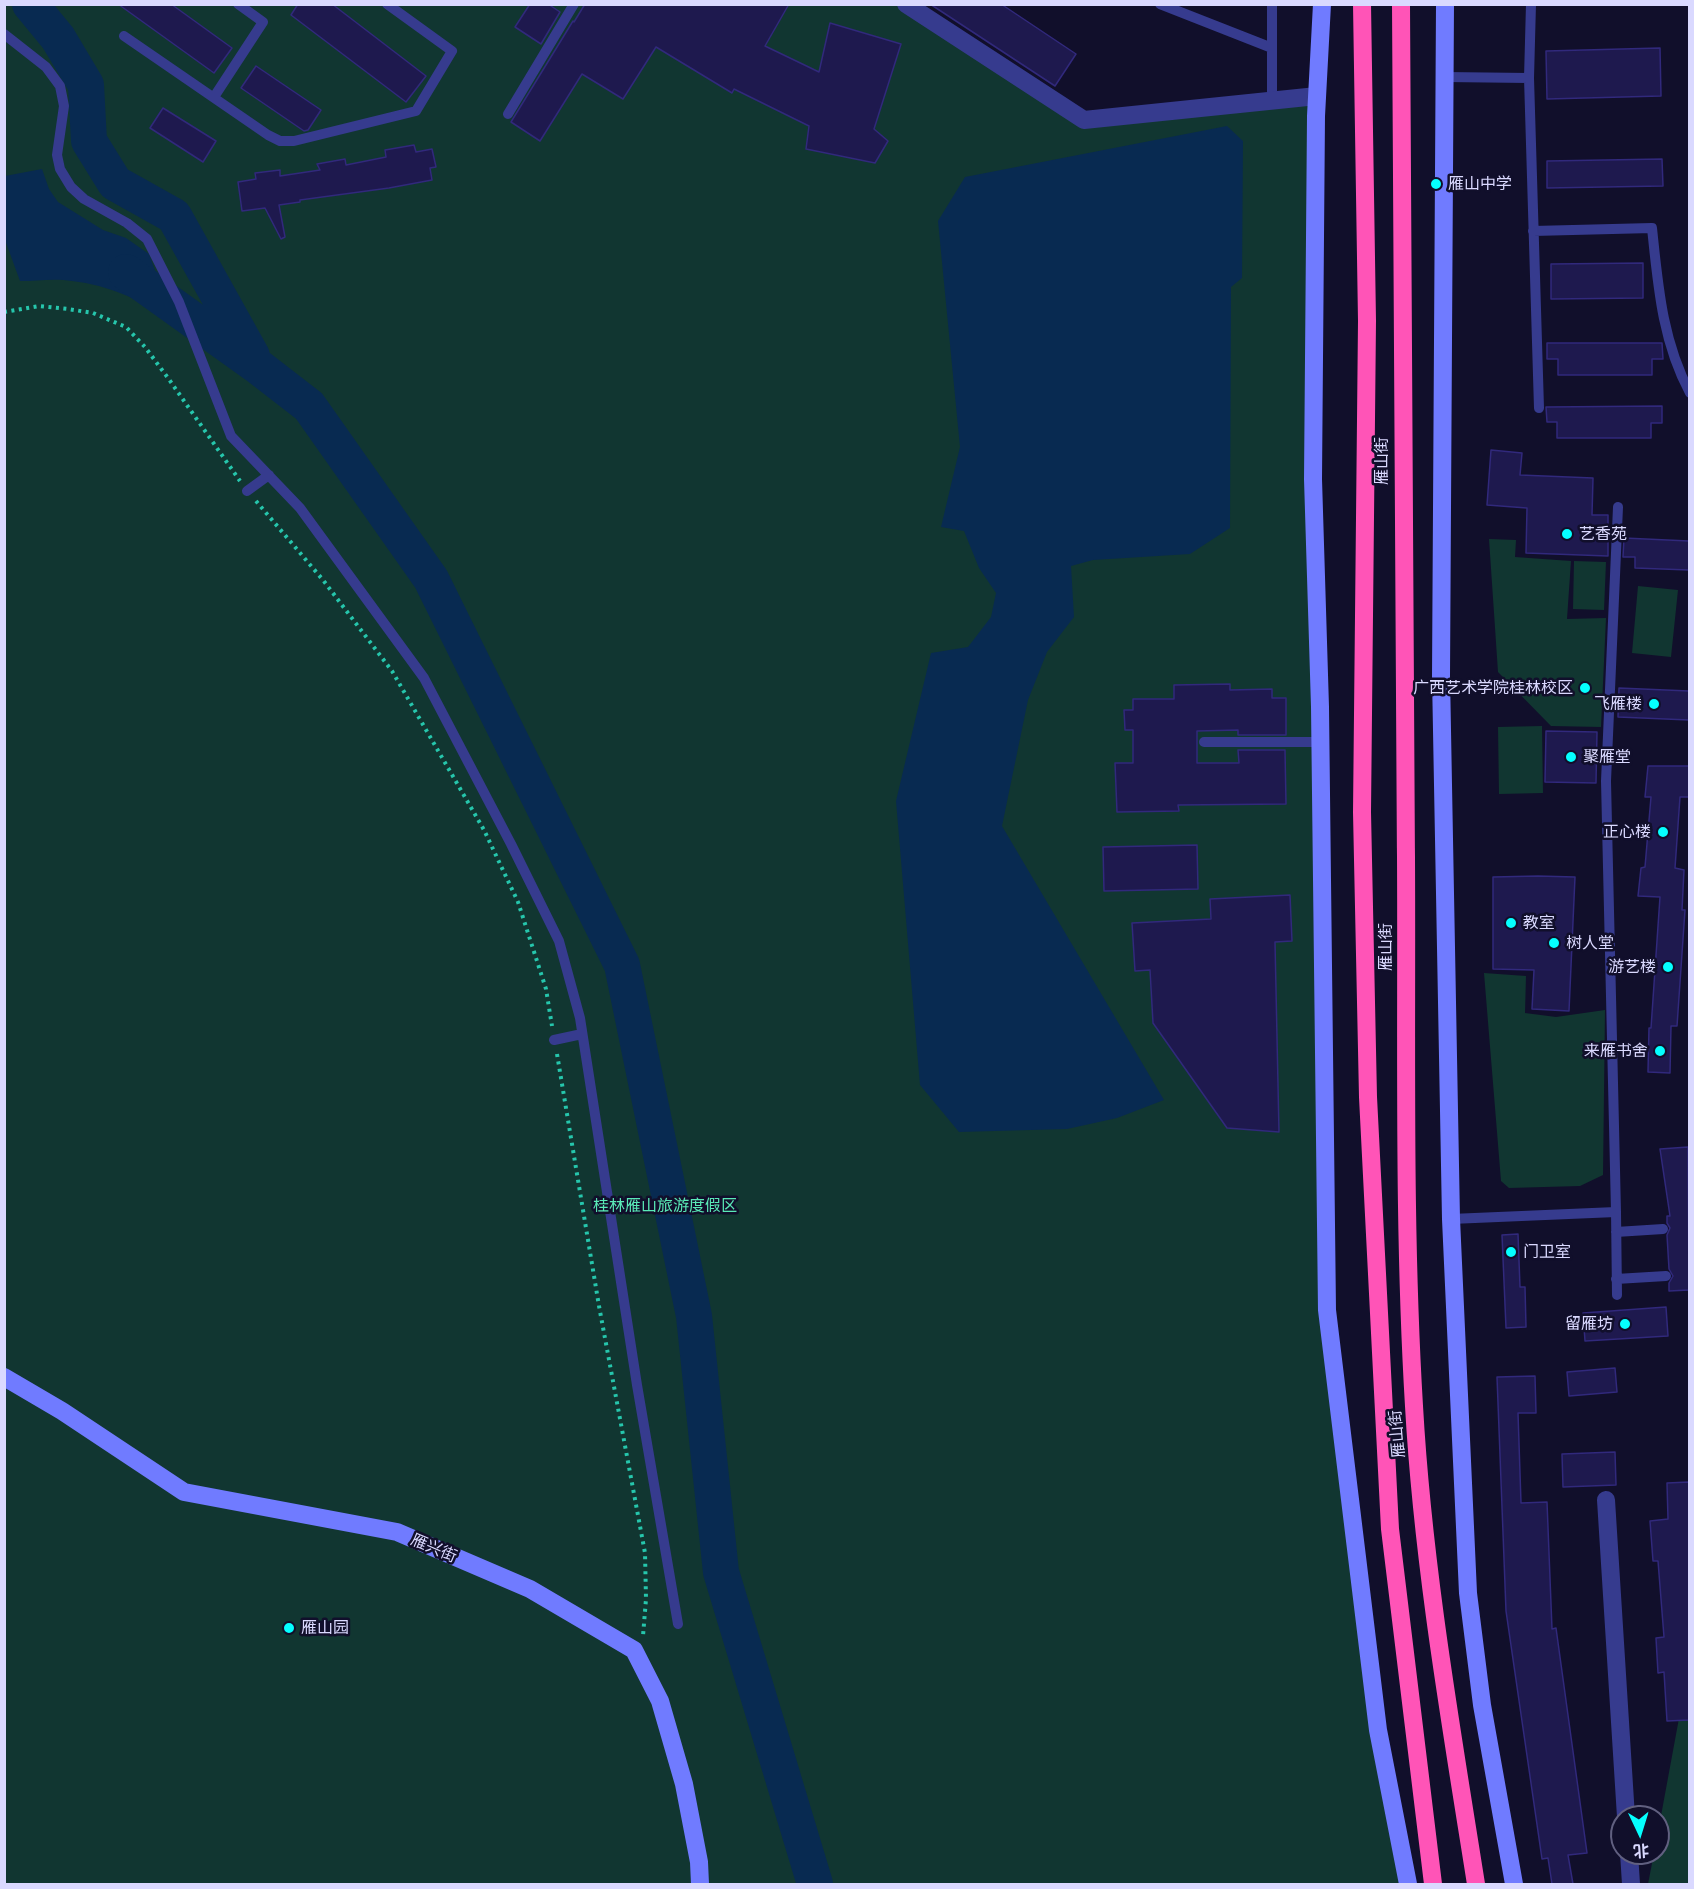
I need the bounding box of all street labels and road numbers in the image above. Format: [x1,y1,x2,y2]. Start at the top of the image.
street label: 雁山街 [1372,437,1392,485]
street label: 雁山街 [1376,923,1396,971]
street label: 雁山街 [1385,1409,1409,1459]
street label: 雁兴街 [408,1530,460,1566]

